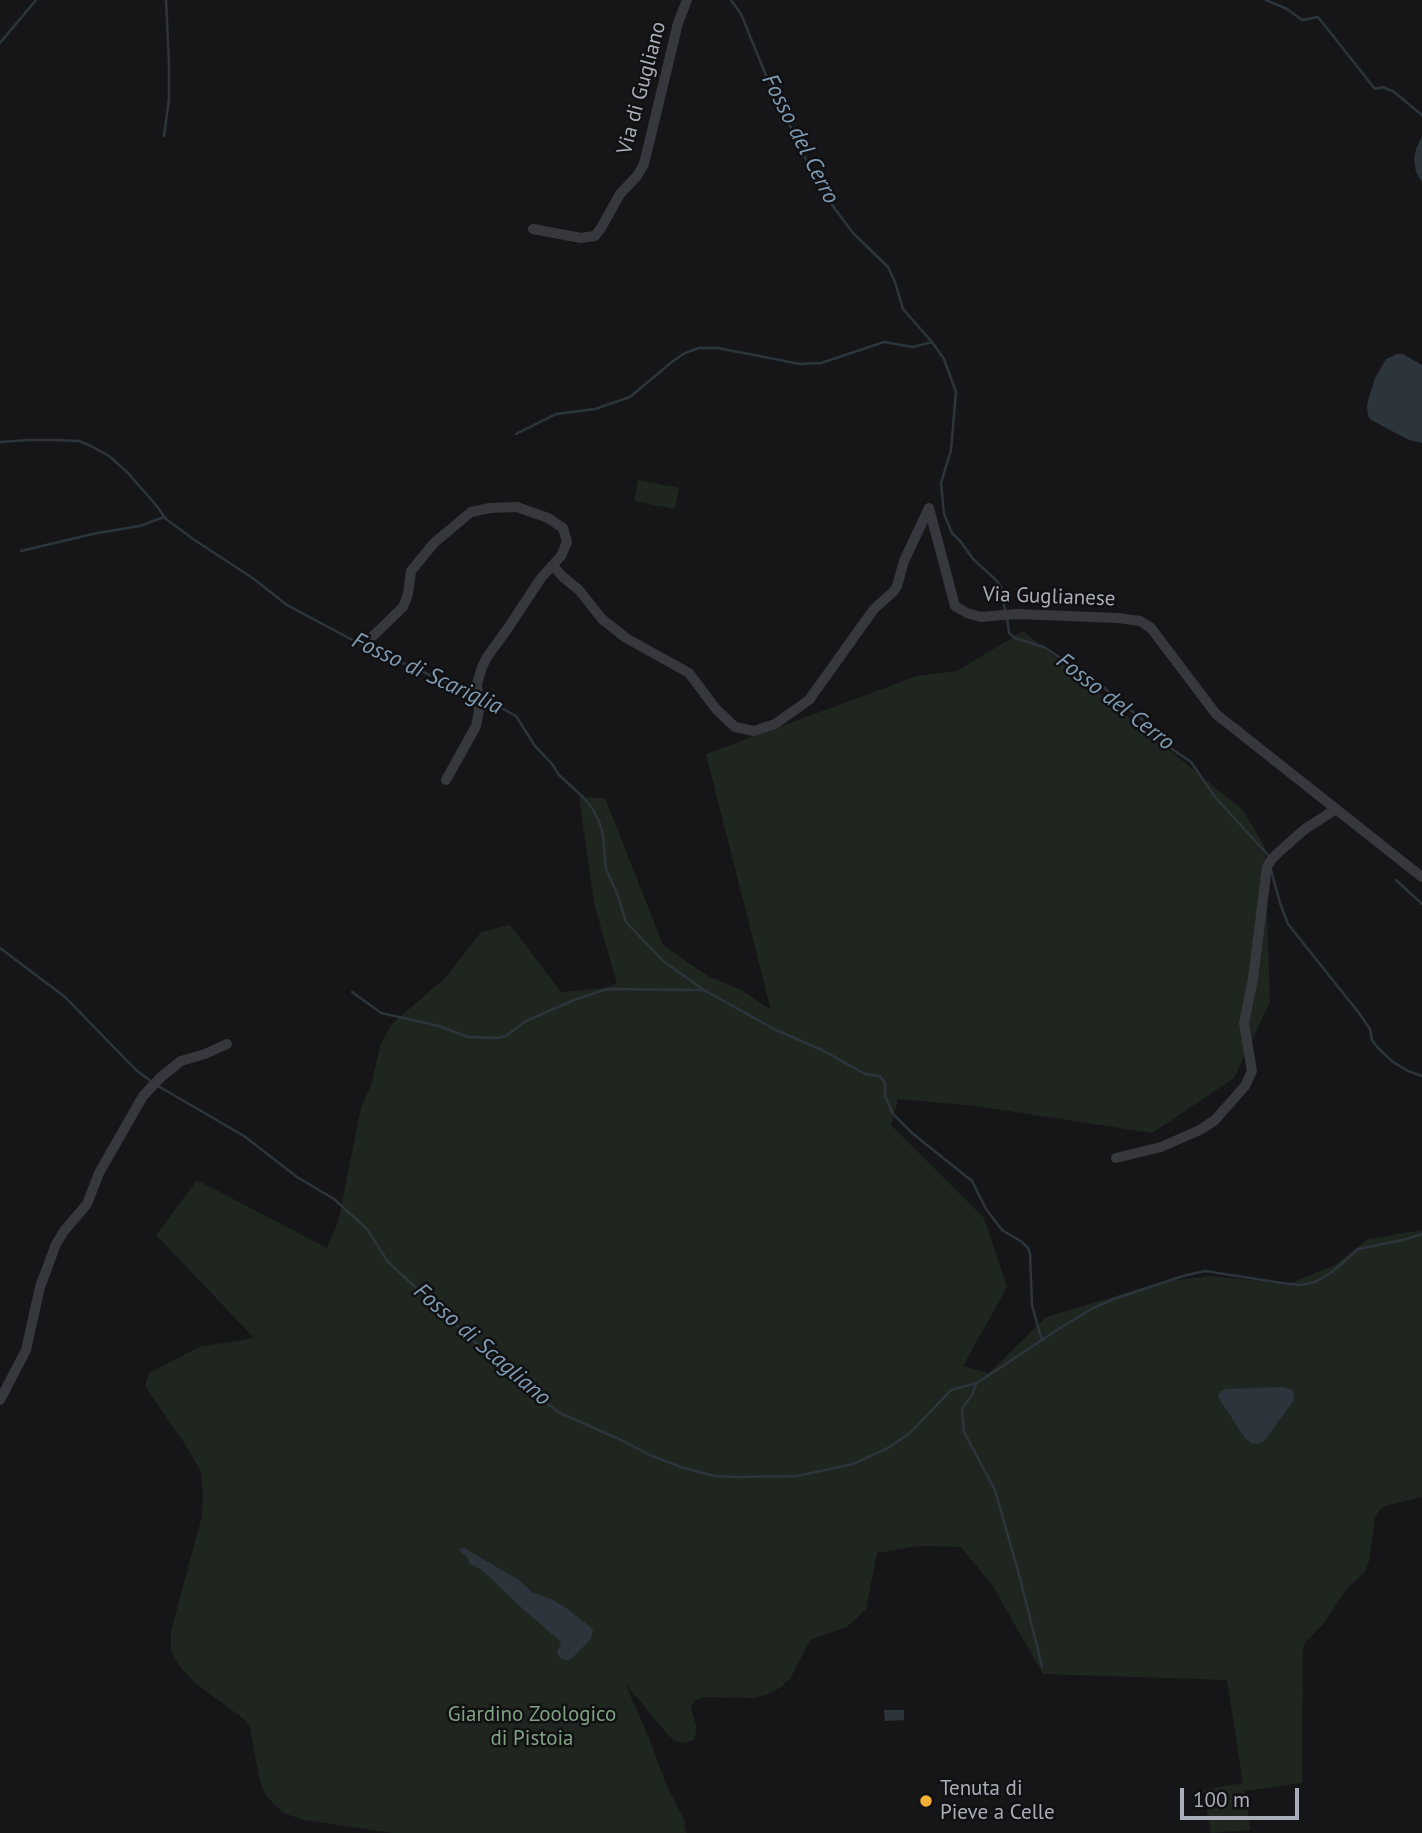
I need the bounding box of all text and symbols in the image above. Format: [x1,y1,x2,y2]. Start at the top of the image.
street label: Via di Gugliano [612,19,672,157]
water label: Fosso del Cerro [755,69,845,209]
street label: Via Guglianese [982,582,1116,612]
water label: Fosso di Scariglia [347,627,507,721]
water label: Fosso del Cerro [1050,647,1180,757]
water label: Fosso di Scagliano [408,1278,556,1412]
park label: Giardino Zoologico di Pistoia [448,1702,616,1752]
scale bar [1184,1773,1303,1817]
place label: Tenuta di Pieve a Celle [940,1776,1055,1826]
text: 100 m [1193,1786,1250,1813]
marker: Tenuta di Pieve a Celle [918,1793,934,1809]

